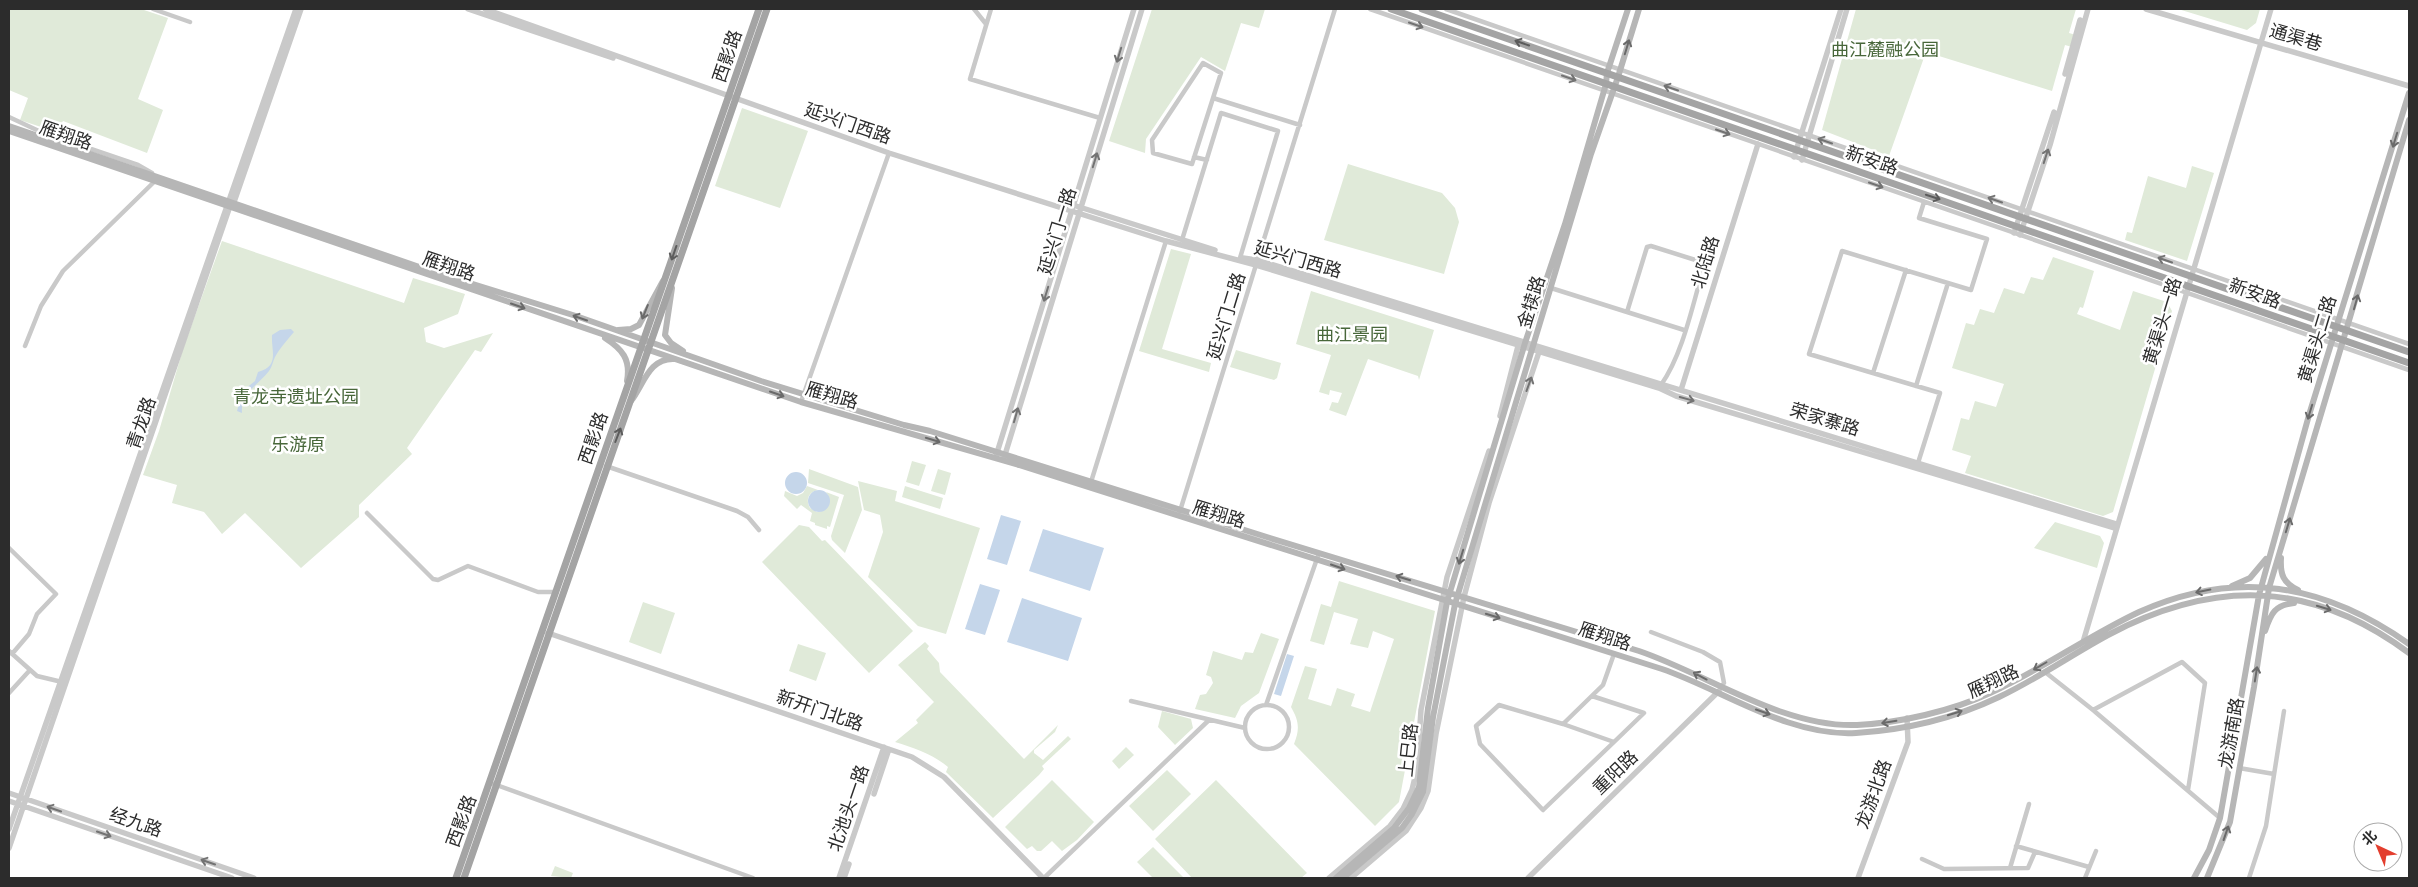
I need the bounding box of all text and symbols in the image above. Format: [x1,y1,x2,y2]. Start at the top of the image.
street label: 通渠巷 [2267,19,2325,55]
one-way arrow [1408,21,1423,30]
street label: 西影路 [707,27,747,85]
one-way arrow [1514,38,1530,48]
park label: 曲江麓融公园 [1831,38,1939,61]
one-way arrow [1623,39,1633,55]
one-way arrow [1114,47,1124,63]
one-way arrow [1561,74,1577,83]
one-way arrow [1664,83,1680,92]
street label: 延兴门西路 [802,97,894,149]
street label: 雁翔路 [37,115,95,155]
one-way arrow [1715,128,1730,137]
one-way arrow [2389,132,2399,148]
one-way arrow [1818,136,1833,145]
street label: 新安路 [1843,140,1901,180]
one-way arrow [2042,148,2052,164]
one-way arrow [1090,152,1100,168]
one-way arrow [1868,181,1883,190]
street label: 延兴门一路 [1033,185,1081,277]
one-way arrow [1925,193,1940,202]
one-way arrow [1987,195,2003,205]
street label: 北陆路 [1686,233,1724,291]
street label: 延兴门西路 [1252,236,1344,282]
one-way arrow [669,245,678,261]
street label: 雁翔路 [420,246,478,286]
one-way arrow [2157,254,2173,264]
street label: 延兴门二路 [1202,270,1250,362]
street label: 金犊路 [1512,273,1550,331]
street label: 新安路 [2226,273,2284,313]
street label: 黄渠头一路 [2138,275,2186,367]
one-way arrow [1040,286,1050,302]
street label: 黄渠头二路 [2293,293,2341,385]
one-way arrow [2351,295,2361,311]
one-way arrow [510,302,525,311]
one-way arrow [640,304,650,319]
one-way arrow [573,313,588,322]
park label: 曲江景园 [1316,323,1388,346]
street label: 雁翔路 [803,377,861,413]
one-way arrow [1525,377,1534,392]
park label: 青龙寺遗址公园 [233,385,359,408]
one-way arrow [769,390,784,399]
street label: 青龙路 [121,394,161,452]
one-way arrow [1679,395,1695,404]
street label: 荣家寨路 [1787,397,1863,441]
one-way arrow [2305,404,2315,420]
one-way arrow [1012,408,1022,424]
street label: 西影路 [573,409,613,467]
one-way arrow [613,428,623,443]
park label: 乐游原 [271,433,325,456]
one-way arrow [925,435,941,445]
street label: 雁翔路 [1190,495,1248,533]
one-way arrow [2283,517,2293,533]
one-way arrow [1455,549,1465,565]
one-way arrow [1330,563,1346,572]
one-way arrow [1396,573,1411,582]
one-way arrow [2195,587,2211,597]
one-way arrow [2315,603,2331,613]
one-way arrow [1485,611,1501,621]
street label: 雁翔路 [1576,617,1634,655]
street label: 雁翔路 [1964,659,2022,703]
one-way arrow [2034,662,2048,672]
one-way arrow [2252,666,2262,682]
one-way arrow [1693,671,1708,680]
street label: 新开门北路 [774,684,866,736]
street label: 龙游南路 [2213,696,2249,770]
one-way arrow [1947,707,1963,717]
one-way arrow [1755,708,1770,717]
one-way arrow [1881,717,1897,727]
street label: 上巳路 [1394,722,1422,778]
street label: 重阳路 [1588,745,1642,799]
street label: 龙游北路 [1850,756,1896,832]
street label: 北池头一路 [822,762,874,854]
street label: 西影路 [441,792,481,850]
street label: 经九路 [107,802,165,842]
one-way arrow [47,804,62,813]
north arrow [2353,822,2403,872]
one-way arrow [2221,826,2231,842]
text: 北 [2358,826,2380,849]
one-way arrow [96,830,112,839]
one-way arrow [201,857,216,866]

